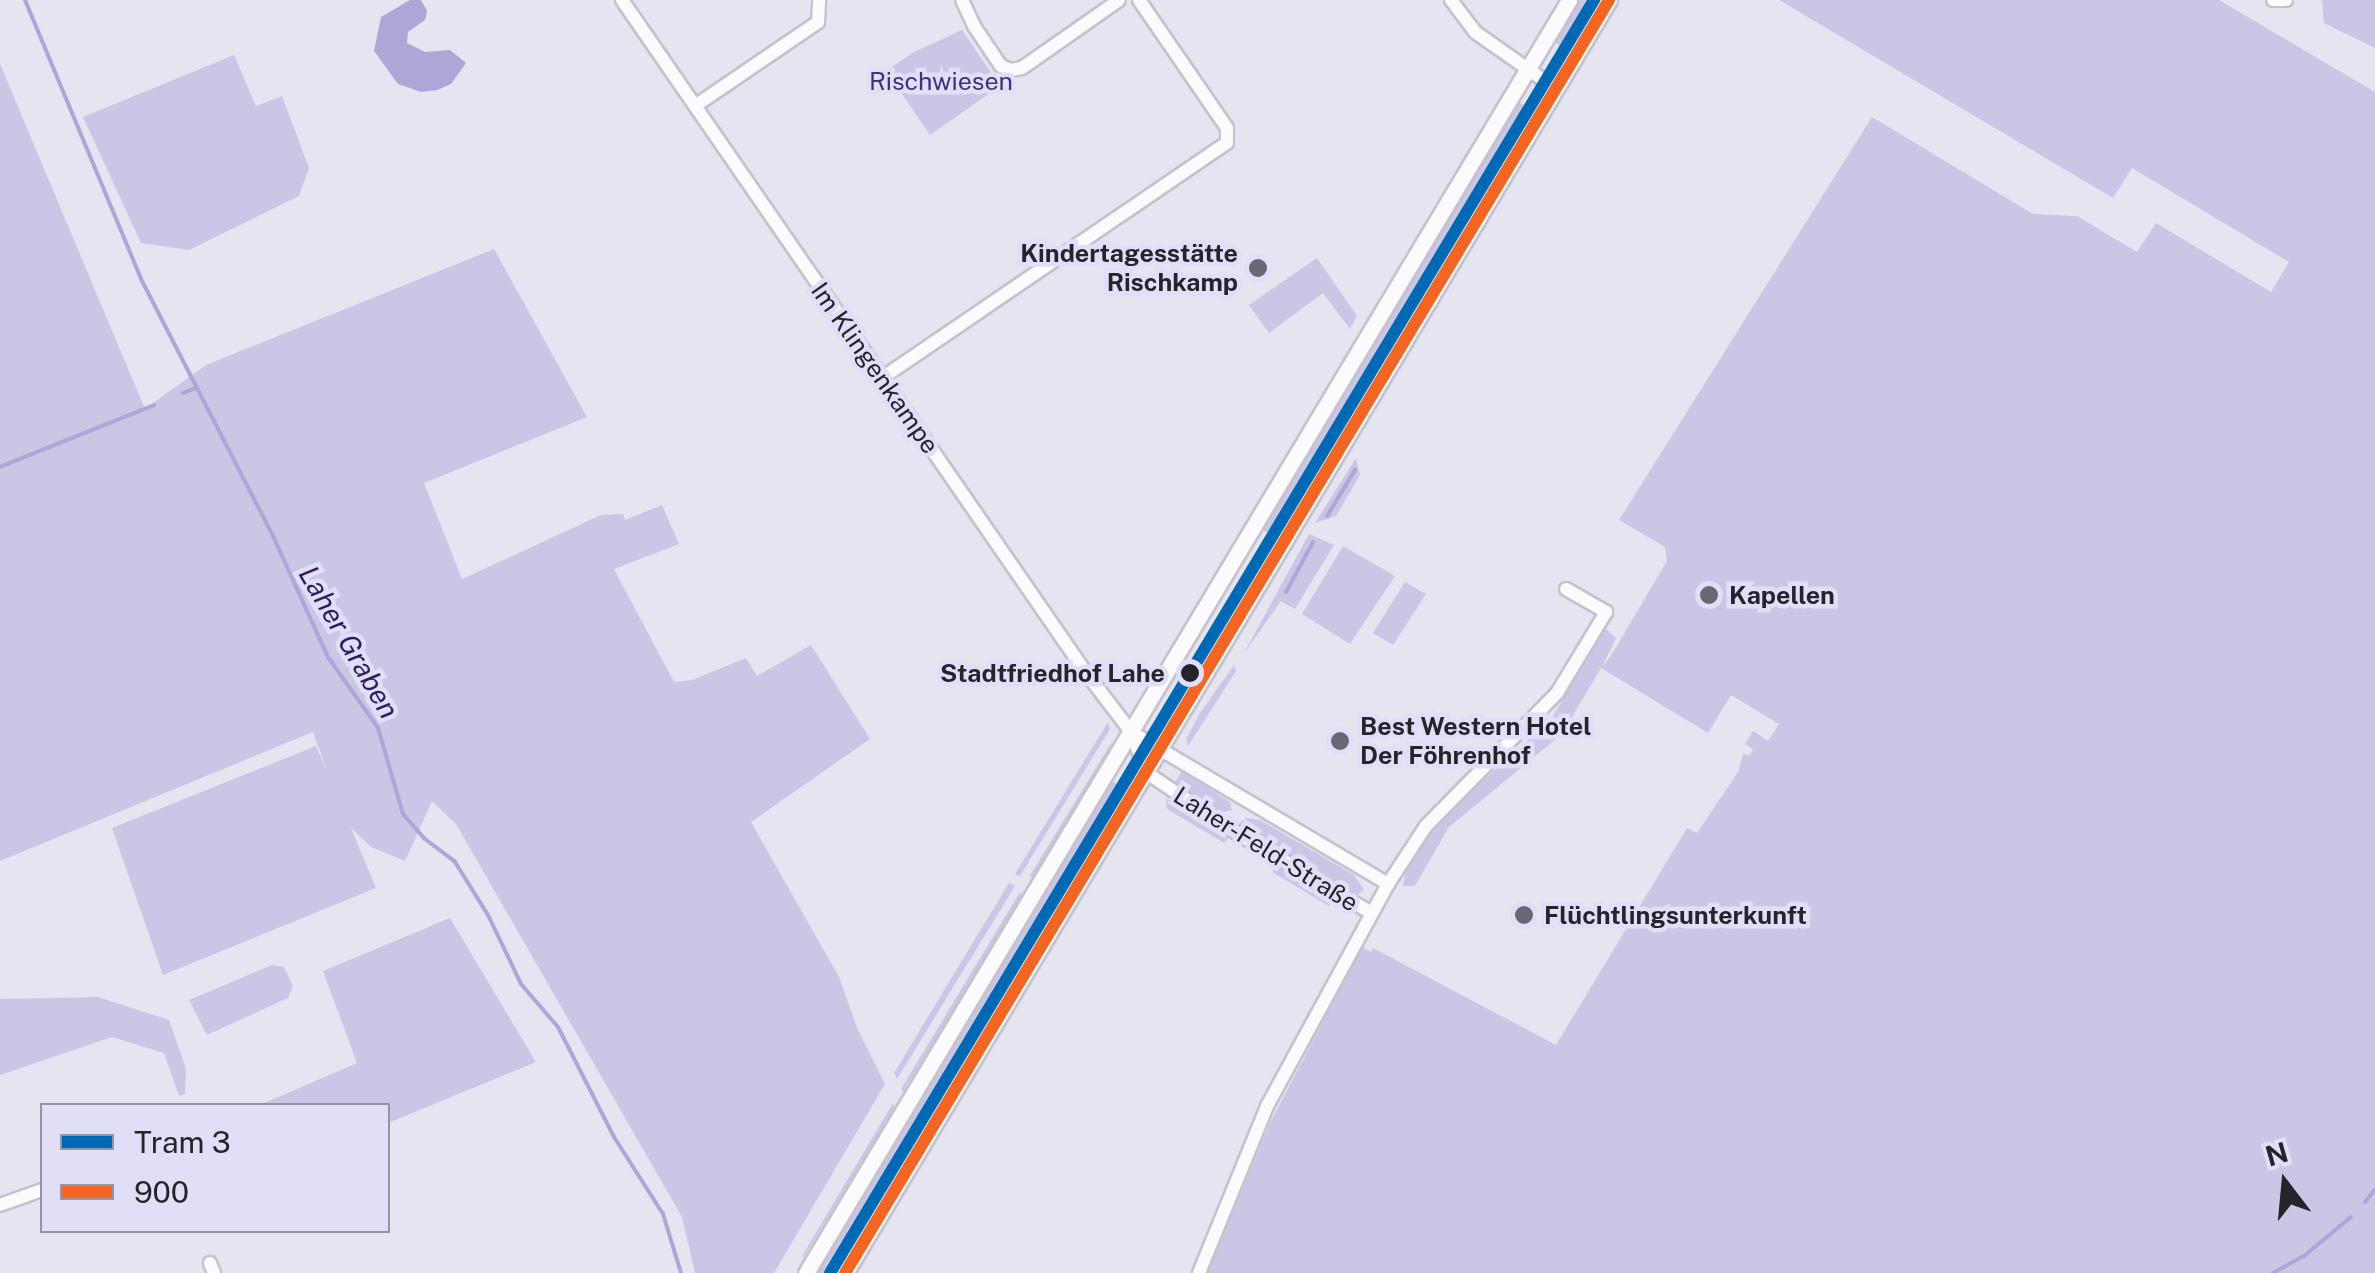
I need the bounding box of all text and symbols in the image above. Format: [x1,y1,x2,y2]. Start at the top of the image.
park label: Rischwiesen [869,66,1013,96]
place label: Kindertagesstätte Rischkamp [1020,239,1238,298]
marker: Kindertagesstätte Rischkamp [1247,257,1269,279]
street label: Im Klingenkampe [805,277,945,459]
water label: Laher Graben [292,560,406,724]
place label: Kapellen [1729,580,1835,610]
marker: Kapellen [1698,584,1720,606]
marker: Stadtfriedhof Lahe [1174,657,1206,689]
place label: Stadtfriedhof Lahe [940,658,1165,688]
place label: Best Western Hotel Der Föhrenhof [1360,712,1592,771]
marker: Best Western Hotel Der Föhrenhof [1329,730,1351,752]
street label: Laher-Feld-Straße [1168,780,1364,918]
place label: Flüchtlingsunterkunft [1544,900,1807,930]
marker: Flüchtlingsunterkunft [1513,904,1535,926]
legend [40,1103,390,1233]
text: Tram 3 [134,1124,231,1160]
north arrow [2235,1133,2335,1233]
text: N [2262,1135,2292,1173]
text: 900 [134,1174,189,1210]

